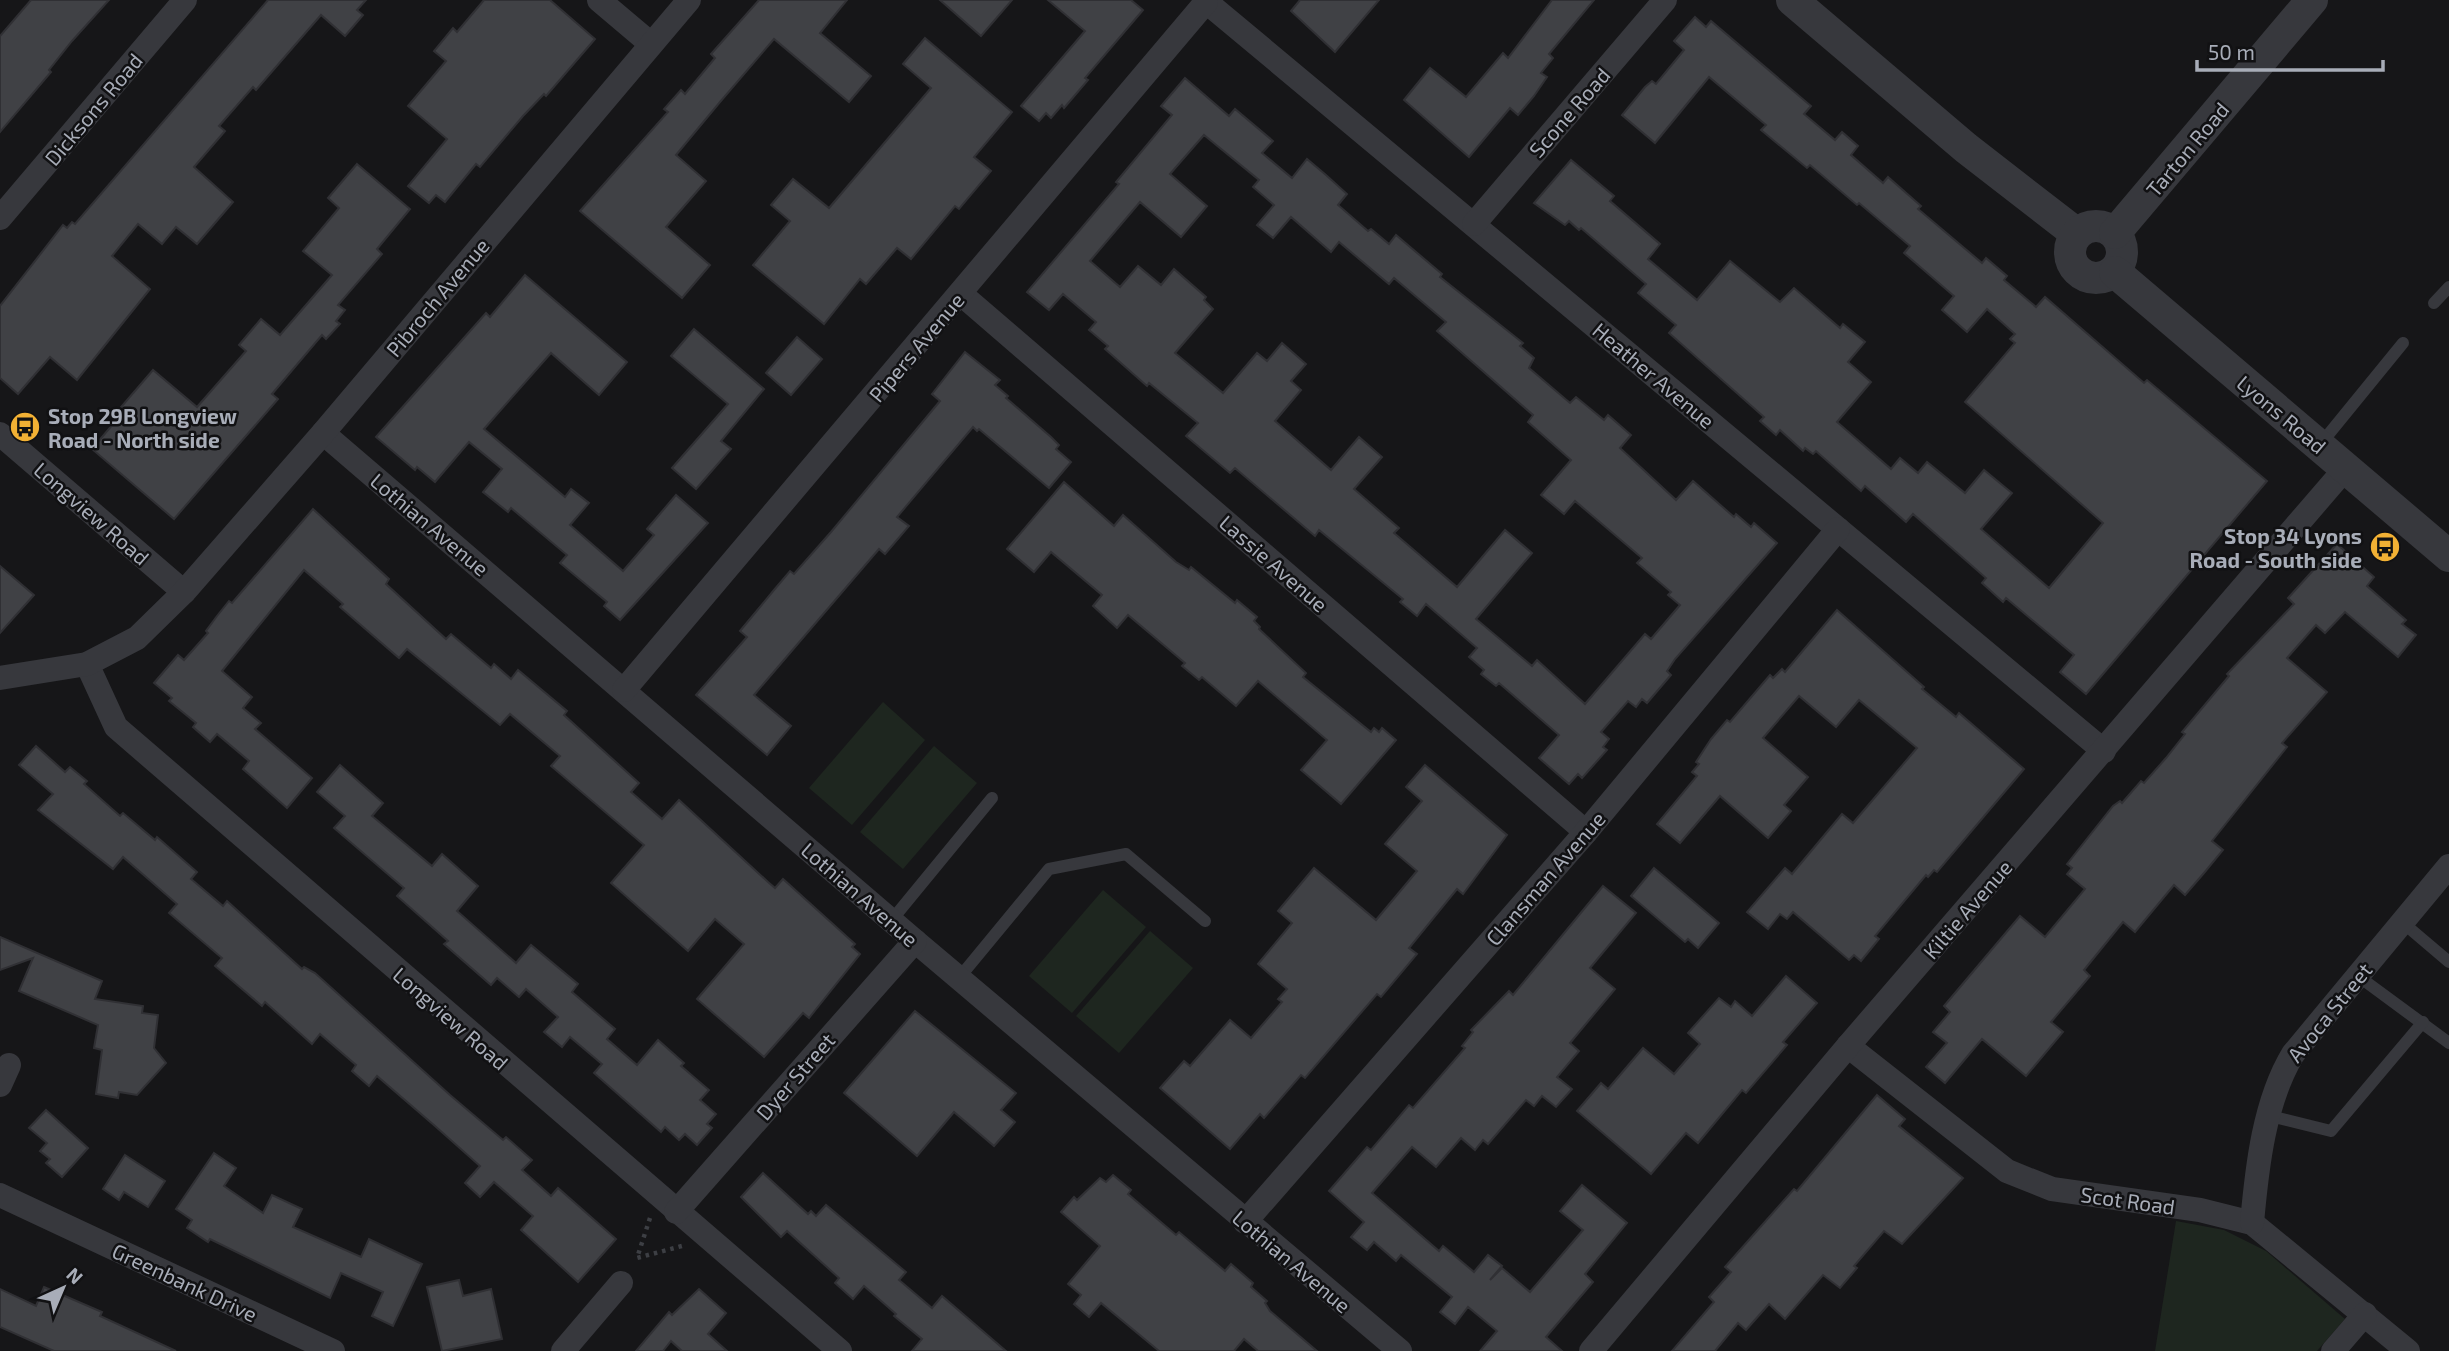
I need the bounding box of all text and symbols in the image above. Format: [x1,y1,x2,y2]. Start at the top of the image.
scale bar [2197,28,2382,72]
text: 50 m [2208,39,2255,64]
street label: Dicksons Road [39,48,147,170]
street label: Scone Road [1523,62,1615,162]
street label: Tarton Road [2140,97,2234,201]
street label: Pibroch Avenue [380,233,494,361]
street label: Pipers Avenue [863,287,969,407]
street label: Heather Avenue [1588,317,1720,433]
street label: Lyons Road [2233,370,2331,458]
place label: Stop 29B Longview Road - North side [48,403,237,452]
bus stop icon: Stop 29B Longview Road - North side [8,410,42,444]
street label: Longview Road [29,456,155,570]
street label: Lothian Avenue [366,467,494,581]
street label: Lassie Avenue [1215,509,1333,617]
place label: Stop 34 Lyons Road - South side [2190,523,2362,572]
bus stop icon: Stop 34 Lyons Road - South side [2368,530,2402,564]
street label: Clansman Avenue [1480,806,1610,950]
street label: Lothian Avenue [797,837,923,951]
street label: Kiltie Avenue [1917,854,2017,964]
street label: Avoca Street [2281,957,2377,1067]
street label: Longview Road [388,961,514,1075]
street label: Dyer Street [750,1027,840,1125]
street label: Scot Road [2079,1181,2177,1219]
street label: Lothian Avenue [1228,1204,1356,1318]
street label: Greenbank Drive [109,1238,261,1326]
north arrow [28,1253,98,1323]
text: N [62,1262,88,1288]

